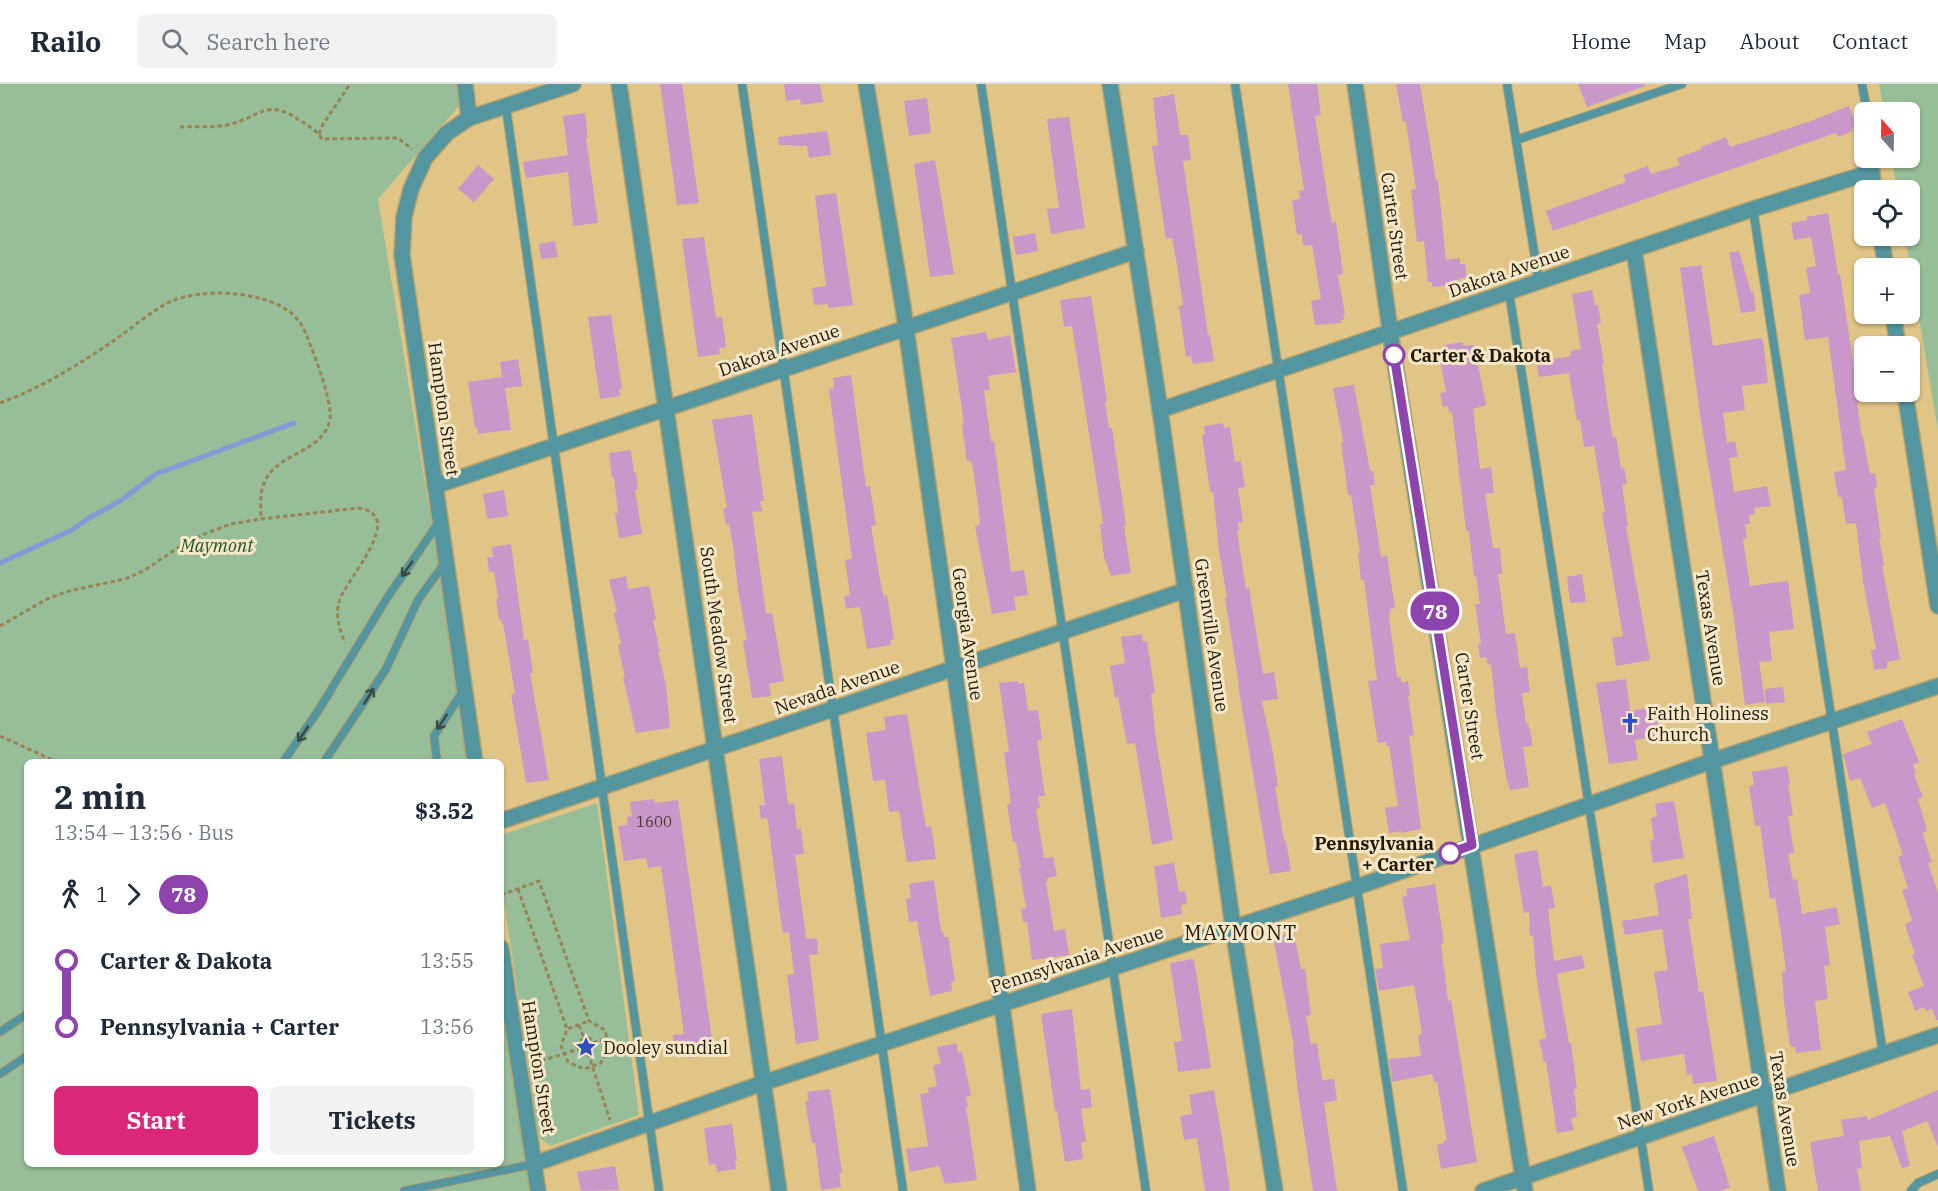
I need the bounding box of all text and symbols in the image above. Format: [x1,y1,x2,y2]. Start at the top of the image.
search box [137,14,557,68]
text: Railo [30,23,101,60]
icon: search [158,25,191,58]
text: Search here [206,27,330,56]
text: Home [1571,27,1631,55]
text: Map [1664,27,1707,55]
text: About [1740,27,1799,55]
text: Contact [1832,27,1908,55]
north arrow [1854,102,1920,168]
map controls [1854,102,1920,402]
street label: Carter Street [1376,171,1414,281]
button: locate [1854,180,1920,246]
street label: Dakota Avenue [1445,240,1573,302]
button: + [1854,258,1920,324]
street label: Dakota Avenue [715,319,843,381]
button: − [1854,336,1920,402]
street label: Hampton Street [423,341,465,477]
marker: Carter & Dakota [1383,344,1405,366]
place label: Carter & Dakota [1410,344,1551,367]
park label: Maymont [179,534,254,557]
street label: South Meadow Street [695,545,743,725]
street label: Greenville Avenue [1190,557,1234,713]
one-way arrow [401,560,413,577]
street label: Georgia Avenue [947,566,989,702]
street label: Texas Avenue [1691,569,1731,687]
line badge: 78 [1408,592,1462,630]
text: 78 [1422,597,1448,625]
street label: Carter Street [1450,651,1490,761]
street label: Nevada Avenue [771,655,903,719]
one-way arrow [363,688,375,705]
place label: Faith Holiness Church [1647,702,1769,746]
church icon: Faith Holiness Church [1618,711,1642,735]
one-way arrow [436,714,449,731]
one-way arrow [296,725,309,742]
text: 2 min [54,775,146,818]
text: $3.52 [415,796,474,825]
house number: 1600 [636,812,672,831]
text: 13:54 – 13:56 · Bus [54,819,234,846]
place label: Pennsylvania + Carter [1315,832,1434,876]
marker: Pennsylvania + Carter [1439,842,1461,864]
icon: walk [54,878,87,911]
icon: forward [117,878,150,911]
text: 78 [171,880,196,908]
text: 1 [96,881,108,908]
district label: MAYMONT [1184,919,1298,946]
street label: Pennsylvania Avenue [987,920,1167,998]
text: Carter & Dakota [100,946,272,975]
text: 13:55 [420,947,474,974]
street label: Hampton Street [517,999,561,1135]
text: Pennsylvania + Carter [100,1012,339,1041]
text: 13:56 [420,1013,474,1040]
place icon: Dooley sundial [574,1035,598,1059]
place label: Dooley sundial [603,1036,728,1059]
street label: Texas Avenue [1765,1050,1805,1168]
street label: New York Avenue [1614,1067,1762,1135]
button: Start [54,1086,258,1155]
button: Tickets [270,1086,474,1155]

